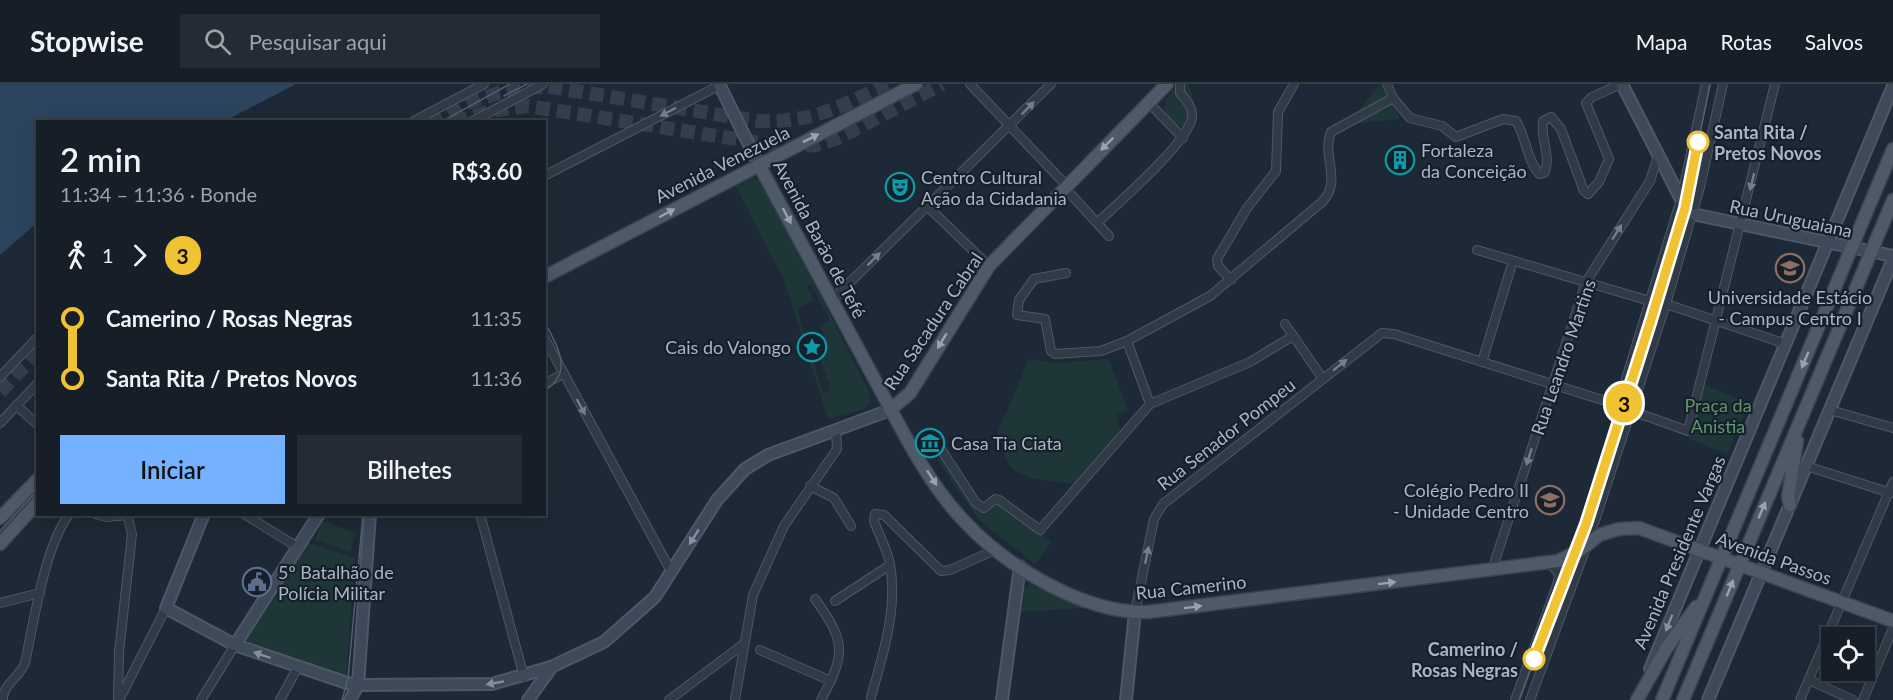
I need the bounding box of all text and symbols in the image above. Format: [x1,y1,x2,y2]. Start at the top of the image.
search box [180,14,600,68]
text: Stopwise [30,24,144,58]
icon: search [201,25,234,58]
text: Pesquisar aqui [249,28,387,55]
text: Mapa [1636,29,1688,54]
text: Rotas [1721,29,1772,54]
text: Salvos [1805,29,1863,54]
one-way arrow [1020,101,1034,115]
one-way arrow [659,107,676,116]
street label: Avenida Venezuela [651,121,793,207]
place label: Santa Rita / Pretos Novos [1714,121,1821,164]
marker: Santa Rita / Pretos Novos [1687,131,1709,153]
one-way arrow [803,133,820,143]
one-way arrow [1101,137,1115,151]
text: 2 min [60,139,141,179]
place label: Fortaleza da Conceição [1421,139,1527,182]
building icon: Fortaleza da Conceição [1384,144,1416,176]
street label: Avenida Barão de Tefé [769,156,871,322]
text: R$3.60 [452,158,522,185]
place label: Centro Cultural Ação da Cidadania [921,166,1067,209]
theatre icon: Centro Cultural Ação da Cidadania [884,171,916,203]
one-way arrow [1746,172,1756,191]
text: 11:34 – 11:36 · Bonde [60,182,257,206]
street label: Rua Uruguaiana [1728,194,1854,242]
one-way arrow [659,208,676,218]
one-way arrow [782,208,792,225]
one-way arrow [1611,224,1622,240]
icon: walk [60,239,93,272]
icon: forward [123,239,156,272]
text: 1 [102,243,114,267]
text: 3 [177,243,189,268]
street label: Rua Sacadura Cabral [879,248,987,394]
one-way arrow [866,252,881,266]
school or university icon: Universidade Estácio - Campus Centro I [1774,252,1806,284]
street label: Rua Leandro Martins [1526,276,1600,438]
place label: Universidade Estácio - Campus Centro I [1708,286,1872,329]
text: Camerino / Rosas Negras [106,305,352,332]
text: 11:35 [471,306,522,330]
place icon: Cais do Valongo [796,331,828,363]
one-way arrow [937,333,948,349]
place label: Cais do Valongo [665,336,791,358]
one-way arrow [1800,351,1809,369]
one-way arrow [1332,359,1347,372]
text: Santa Rita / Pretos Novos [106,365,357,392]
text: 11:36 [471,366,522,390]
street label: Rua Senador Pompeu [1153,373,1299,495]
line badge: 3 [1604,384,1644,422]
text: 3 [1618,391,1630,416]
park label: Praça da Anistia [1684,394,1752,437]
one-way arrow [576,399,586,416]
museum icon: Casa Tia Ciata [914,427,946,459]
place label: Casa Tia Ciata [951,432,1062,454]
button: Iniciar [60,435,285,504]
button: Bilhetes [297,435,522,504]
one-way arrow [1524,448,1533,466]
street label: Avenida Presidente Vargas [1628,452,1730,652]
one-way arrow [926,470,937,486]
place label: Colégio Pedro II - Unidade Centro [1393,479,1529,522]
school or university icon: Colégio Pedro II - Unidade Centro [1534,484,1566,516]
one-way arrow [1757,501,1767,519]
street label: Avenida Passos [1713,527,1835,589]
one-way arrow [689,529,700,545]
one-way arrow [1143,545,1152,564]
place label: 5º Batalhão de Polícia Militar [278,561,394,604]
public building icon: 5º Batalhão de Polícia Militar [241,566,273,598]
street label: Rua Camerino [1135,570,1247,604]
one-way arrow [1377,578,1396,587]
one-way arrow [1726,579,1735,597]
one-way arrow [1184,602,1203,611]
one-way arrow [1664,614,1674,632]
map controls [1821,627,1875,681]
button: locate [1821,627,1875,681]
place label: Camerino / Rosas Negras [1411,638,1518,681]
marker: Camerino / Rosas Negras [1523,648,1545,670]
one-way arrow [253,650,271,660]
one-way arrow [485,679,504,688]

